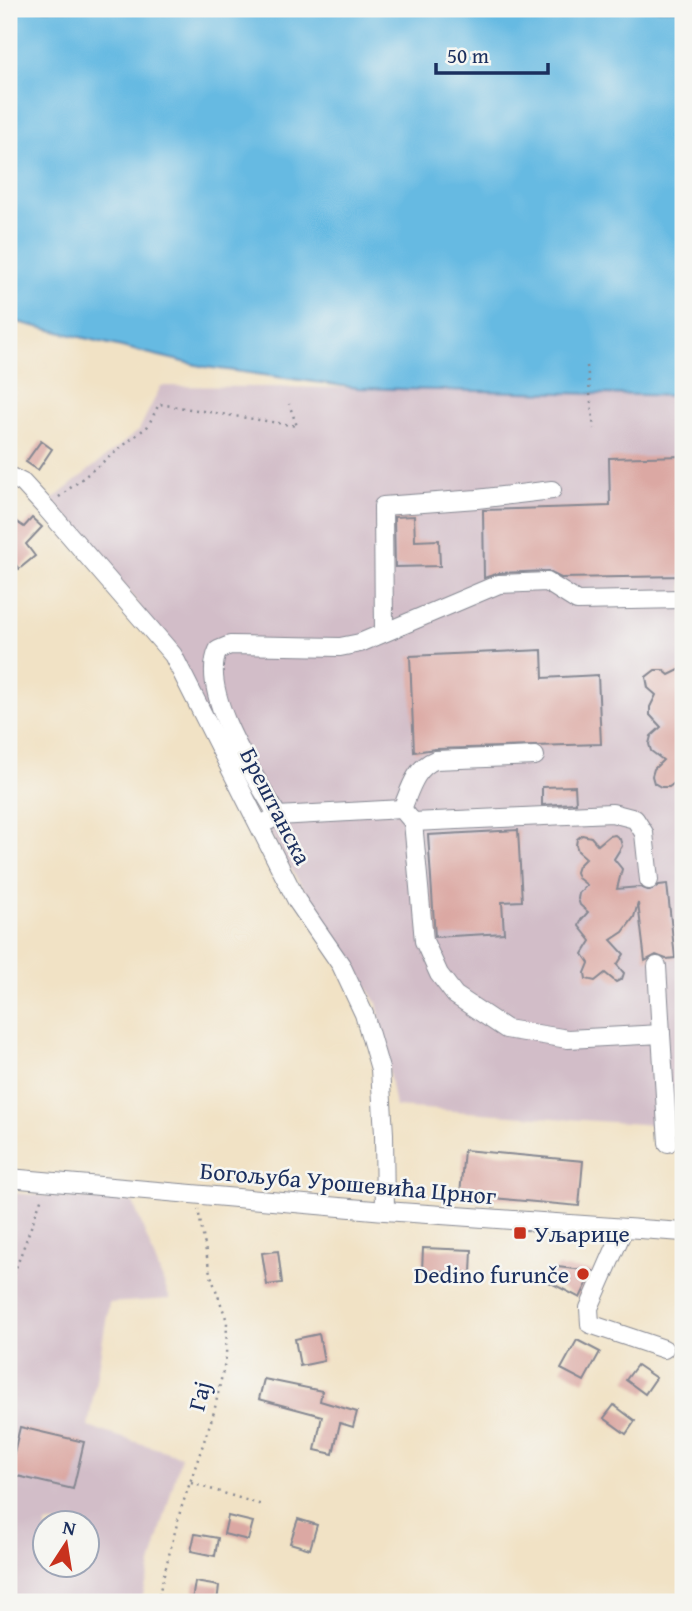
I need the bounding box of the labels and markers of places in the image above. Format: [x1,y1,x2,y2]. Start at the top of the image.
place label: Уљарице [534,1216,630,1251]
marker: Уљарице [512,1225,528,1241]
place label: Dedino furunče [414,1257,569,1292]
marker: Dedino furunče [575,1266,591,1282]

